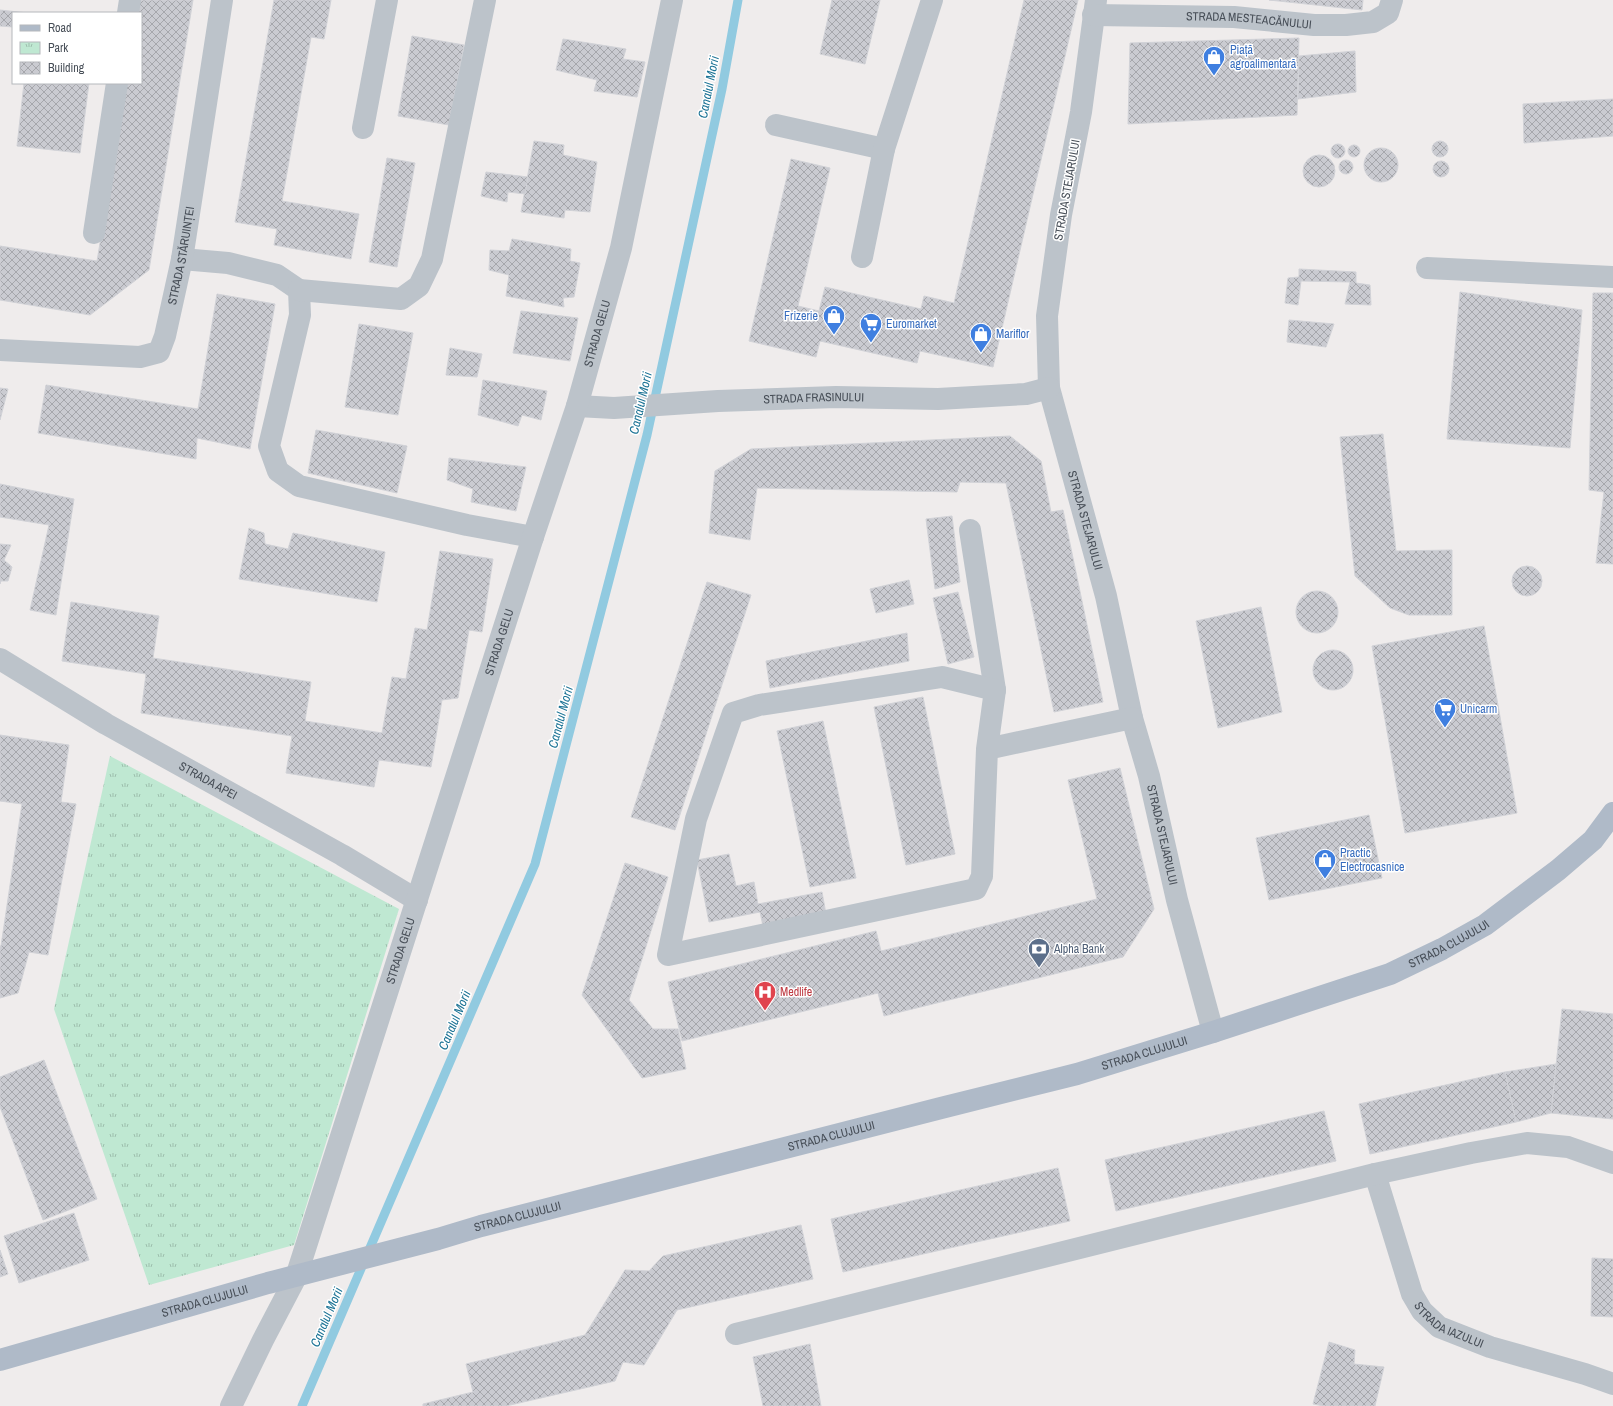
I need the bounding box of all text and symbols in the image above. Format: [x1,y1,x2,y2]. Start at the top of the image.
street label: STRADA MESTEACĂNULUI [1186,8,1312,33]
legend [12,12,142,84]
text: Road [48,20,72,36]
text: Park [48,40,68,56]
place label: Piață agroalimentară [1230,42,1297,72]
shop icon: Piață agroalimentară [1201,44,1227,77]
water label: Canalul Morii [694,54,723,120]
text: Building [48,60,85,76]
street label: STRADA STEJARULUI [1050,138,1084,242]
street label: STRADA STĂRUINȚEI [164,205,198,306]
street label: STRADA GELU [580,298,614,369]
shop icon: Frizerie [821,303,847,336]
place label: Frizerie [784,308,818,324]
supermarket icon: Euromarket [858,311,884,344]
place label: Euromarket [886,316,937,332]
shop icon: Mariflor [968,321,994,354]
place label: Mariflor [996,326,1030,342]
water label: Canalul Morii [625,370,656,436]
street label: STRADA FRASINULUI [763,389,864,407]
street label: STRADA STEJARULUI [1064,469,1106,572]
street label: STRADA GELU [481,607,517,678]
water label: Canalul Morii [544,684,577,750]
supermarket icon: Unicarm [1432,696,1458,729]
place label: Unicarm [1460,701,1497,717]
street label: STRADA APEI [176,758,240,803]
street label: STRADA STEJARULUI [1143,783,1181,886]
place label: Practic Electrocasnice [1340,845,1405,875]
shop icon: Practic Electrocasnice [1312,847,1338,880]
street label: STRADA GELU [382,915,419,986]
street label: STRADA CLUJULUI [1406,916,1493,972]
bank icon: Alpha Bank [1026,936,1052,969]
place label: Alpha Bank [1053,941,1104,957]
hospital icon: Medlife [752,979,778,1012]
place label: Medlife [780,984,812,1000]
water label: Canalul Morii [434,988,475,1053]
street label: STRADA CLUJULUI [1099,1032,1189,1074]
street label: STRADA CLUJULUI [786,1117,877,1155]
street label: STRADA CLUJULUI [472,1198,563,1236]
street label: STRADA CLUJULUI [160,1281,250,1321]
water label: Canalul Morii [306,1285,347,1350]
street label: STRADA IAZULUI [1410,1299,1486,1352]

